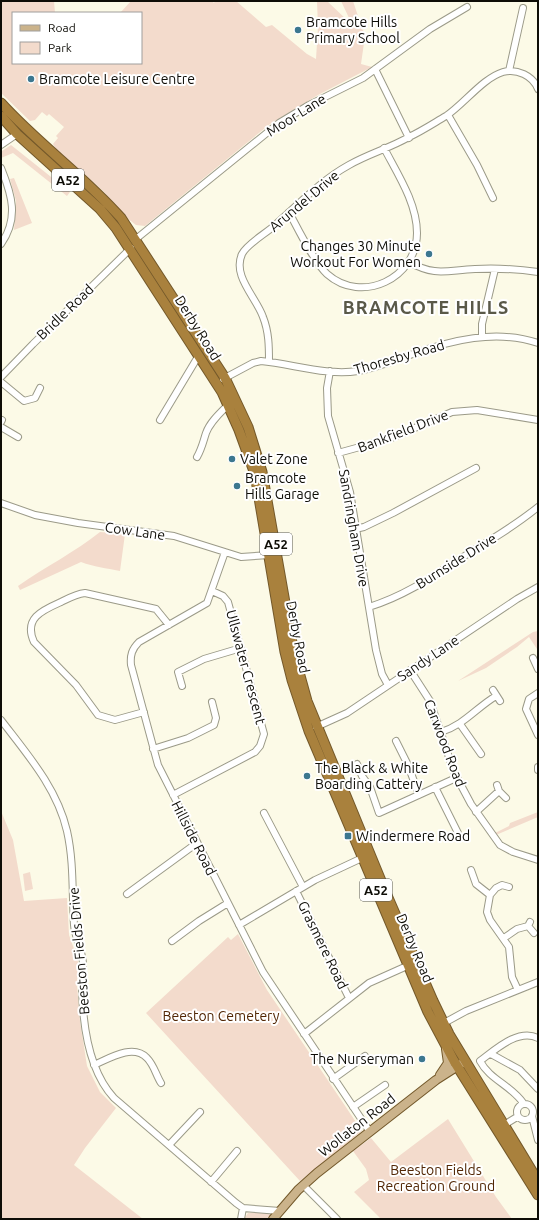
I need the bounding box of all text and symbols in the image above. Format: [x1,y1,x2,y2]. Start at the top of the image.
legend [12,12,142,64]
place label: Bramcote Hills Primary School [306,14,400,46]
text: Road [48,21,76,34]
marker: Bramcote Hills Primary School [293,25,303,35]
text: Park [48,41,72,54]
place label: Bramcote Leisure Centre [39,71,195,87]
marker: Bramcote Leisure Centre [26,74,36,84]
street label: Moor Lane [263,90,329,140]
street label: Arundel Drive [266,167,342,235]
road number: A52 [52,169,84,191]
place label: Changes 30 Minute Workout For Women [290,238,421,270]
marker: Changes 30 Minute Workout For Women [424,249,434,259]
street label: Bridle Road [33,281,97,343]
street label: Derby Road [172,293,224,363]
district label: BRAMCOTE HILLS [343,297,509,317]
street label: Thoresby Road [352,336,446,378]
street label: Bankfield Drive [355,406,451,456]
place label: Valet Zone [240,451,308,467]
marker: Valet Zone [227,454,237,464]
street label: Sandringham Drive [336,468,372,588]
place label: Bramcote Hills Garage [245,470,320,502]
marker: Bramcote Hills Garage [232,481,242,491]
street label: Cow Lane [104,519,166,543]
street label: Burnside Drive [413,530,499,592]
road number: A52 [260,533,292,555]
street label: Derby Road [283,599,313,675]
street label: Ullswater Crescent [223,608,269,727]
street label: Sandy Lane [394,632,462,684]
street label: Carwood Road [421,697,469,789]
place label: The Black & White Boarding Cattery [315,760,428,792]
marker: The Black & White Boarding Cattery [302,771,312,781]
street label: Hillside Road [168,798,220,878]
place label: Windermere Road [356,828,470,844]
marker: Windermere Road [343,831,353,841]
road number: A52 [360,879,392,901]
street label: Beeston Fields Drive [65,887,93,1015]
street label: Grasmere Road [295,898,351,992]
street label: Derby Road [393,911,437,985]
park label: Beeston Cemetery [163,1008,280,1024]
place label: The Nurseryman [311,1051,414,1067]
marker: The Nurseryman [417,1054,427,1064]
street label: Wollaton Road [316,1090,398,1160]
park label: Beeston Fields Recreation Ground [377,1162,495,1194]

